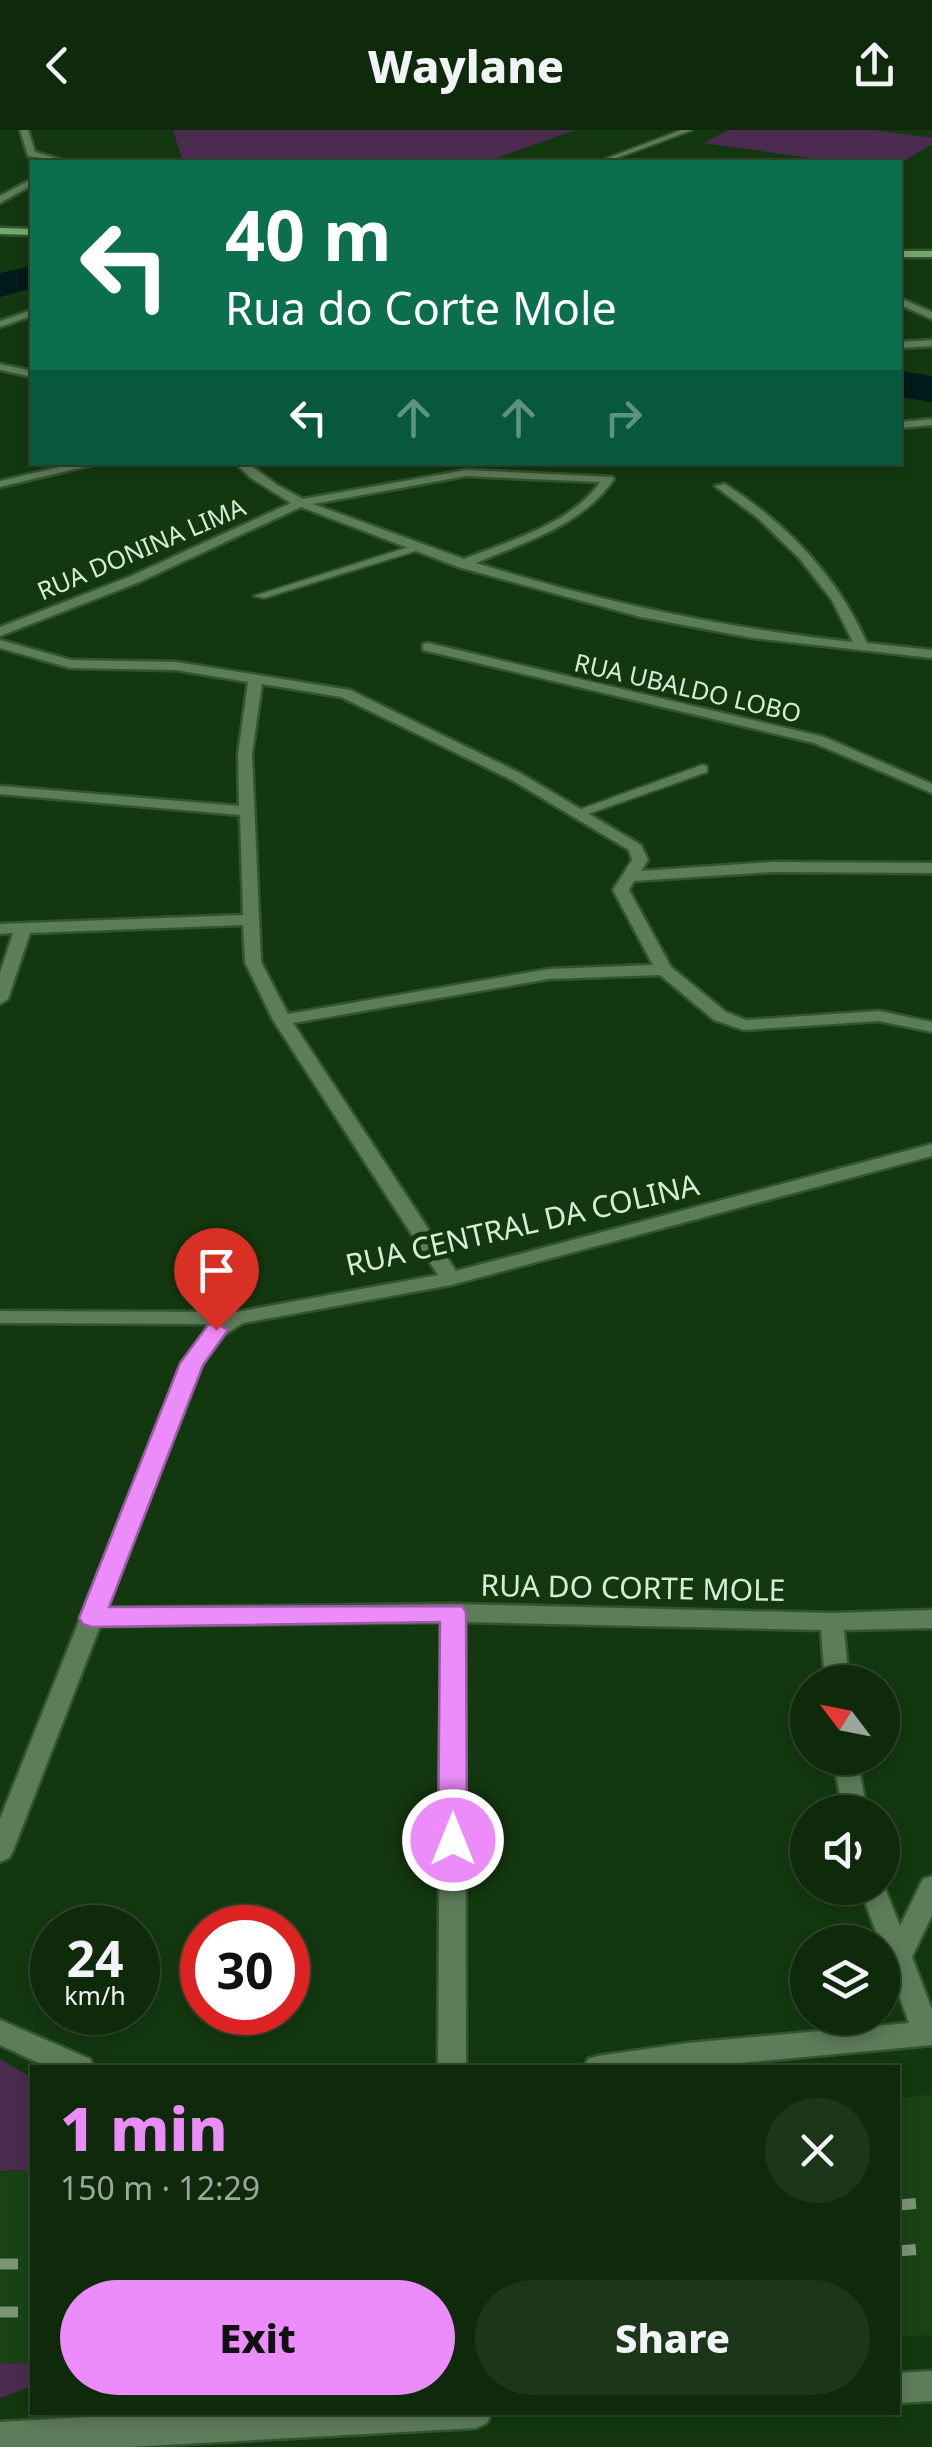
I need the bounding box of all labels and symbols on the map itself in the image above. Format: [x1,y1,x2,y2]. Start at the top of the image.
street label: RUA DONINA LIMA [32,489,250,607]
street label: RUA UBALDO LOBO [571,644,805,730]
street label: RUA CENTRAL DA COLINA [341,1163,704,1285]
pin [174,1228,259,1331]
street label: RUA DO CORTE MOLE [480,1564,786,1610]
north arrow [790,1665,900,1775]
position arrow [401,1788,505,1892]
speed limit sign: 30 [180,1905,310,2035]

